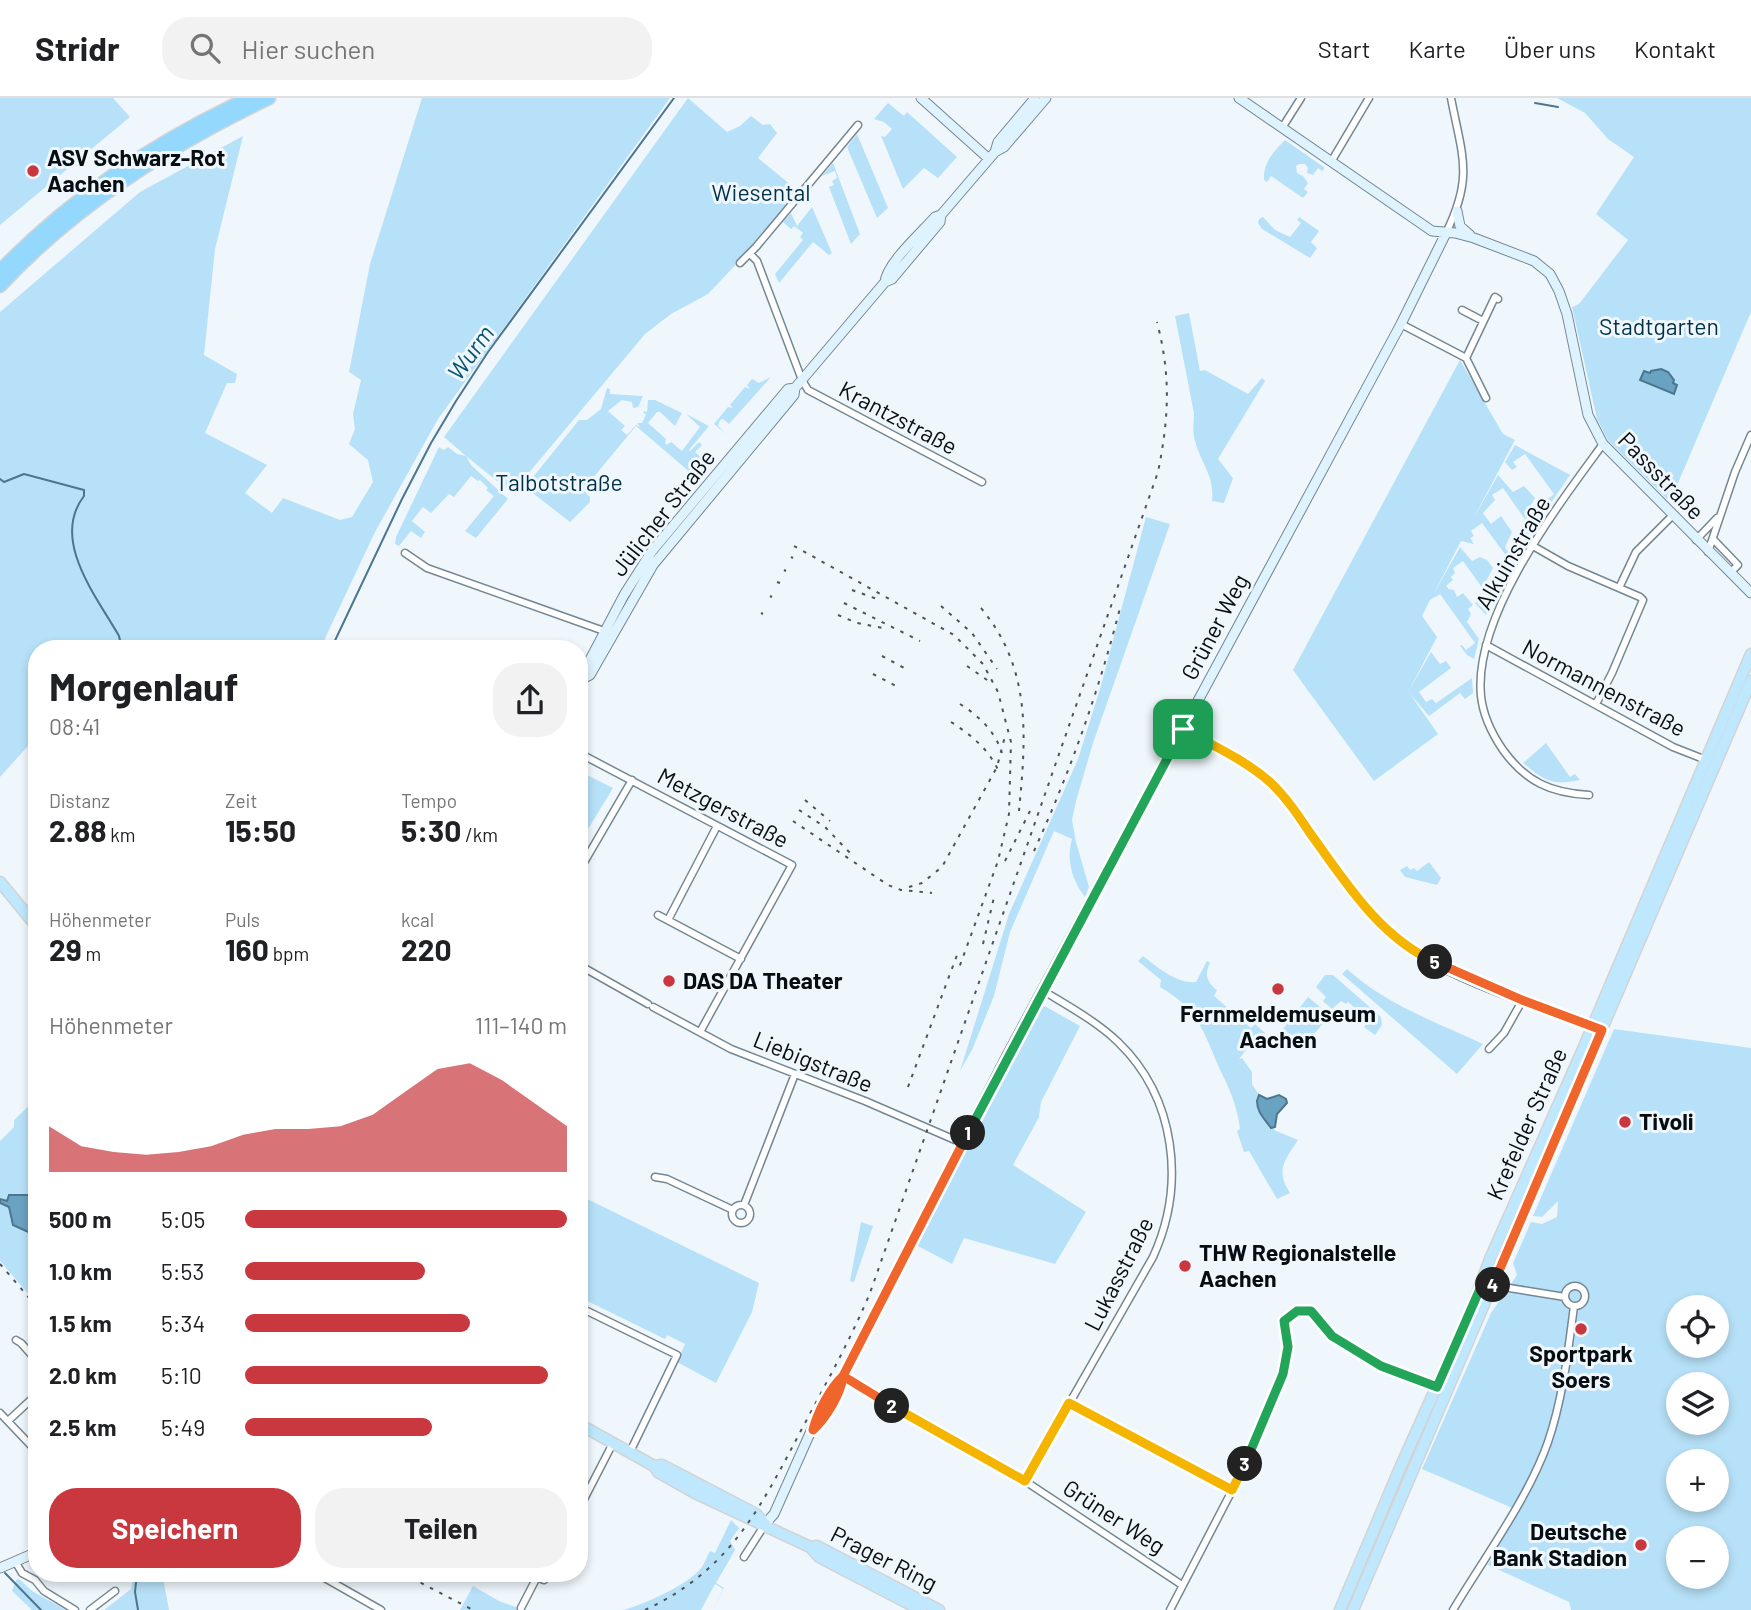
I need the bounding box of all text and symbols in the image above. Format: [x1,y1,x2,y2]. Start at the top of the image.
search box [162,17,652,80]
text: Stridr [35,28,120,68]
icon: search [186,29,224,67]
text: Hier suchen [242,33,375,64]
text: Start [1318,34,1371,63]
text: Karte [1409,34,1466,63]
text: Über uns [1504,34,1596,63]
text: Kontakt [1634,34,1716,63]
place label: ASV Schwarz-Rot Aachen [47,143,225,197]
marker: ASV Schwarz-Rot Aachen [25,163,41,179]
park label: Wiesental [711,178,811,206]
park label: Stadtgarten [1599,312,1719,340]
water label: Wurm [440,319,499,385]
street label: Krantzstraße [835,374,962,460]
street label: Passstraße [1613,426,1710,525]
street label: Jülicher Straße [604,443,720,581]
park label: Talbotstraße [495,468,623,496]
street label: Alkuinstraße [1469,491,1556,614]
street label: Grüner Weg [1175,569,1254,684]
street label: Normannenstraße [1518,632,1691,742]
text: Morgenlauf [49,663,238,709]
button: share [493,663,567,737]
pin [1153,699,1213,759]
icon: arrive [1164,710,1202,748]
text: 08:41 [49,712,100,740]
street label: Metzgerstraße [653,761,794,853]
text: Distanz [49,789,110,812]
text: Zeit [225,789,257,812]
text: Tempo [401,789,457,812]
text: 2.88 [49,812,106,848]
text: 15:50 [225,812,296,848]
text: 5:30 [401,812,461,848]
text: km [106,823,135,846]
text: /km [461,823,498,846]
text: Höhenmeter [49,908,151,931]
text: Puls [225,908,260,931]
text: kcal [401,908,434,931]
text: 29 [49,931,82,967]
text: 160 [225,931,269,967]
text: 220 [401,931,452,967]
text: m [82,942,101,965]
text: bpm [269,942,309,965]
pin: 5 [1418,944,1452,980]
text: 5 [1429,950,1440,973]
place label: DAS DA Theater [683,966,843,994]
marker: DAS DA Theater [661,973,677,989]
marker: Fernmeldemuseum Aachen [1270,981,1286,997]
place label: Fernmeldemuseum Aachen [1180,999,1376,1053]
text: Höhenmeter [49,1011,173,1039]
text: 111–140 m [475,1011,567,1039]
street label: Liebigstraße [750,1024,877,1098]
street label: Krefelder Straße [1480,1043,1572,1204]
place label: Tivoli [1639,1107,1694,1135]
marker: Tivoli [1617,1114,1633,1130]
pin: 1 [950,1116,986,1150]
text: 1 [964,1121,971,1144]
text: 500 m [49,1205,111,1233]
text: 5:05 [161,1205,205,1233]
street label: Lukasstraße [1078,1212,1159,1335]
place label: THW Regionalstelle Aachen [1199,1238,1396,1292]
text: 1.0 km [49,1257,112,1285]
text: 5:53 [161,1257,204,1285]
marker: THW Regionalstelle Aachen [1177,1258,1193,1274]
pin: 4 [1476,1268,1510,1302]
text: 4 [1487,1273,1498,1296]
map controls [1666,1295,1729,1589]
button: locate [1666,1295,1729,1358]
text: 1.5 km [49,1309,112,1337]
text: 5:34 [161,1309,205,1337]
marker: Sportpark Soers [1573,1321,1589,1337]
place label: Sportpark Soers [1529,1339,1633,1393]
text: 2.0 km [49,1361,117,1389]
text: 5:10 [161,1361,202,1389]
button: layers [1666,1372,1729,1435]
pin: 2 [874,1388,910,1424]
text: 2 [886,1394,897,1417]
text: 2.5 km [49,1413,117,1441]
text: 5:49 [161,1413,205,1441]
pin: 3 [1228,1446,1262,1482]
button: + [1666,1449,1729,1512]
text: 3 [1239,1452,1250,1475]
street label: Grüner Weg [1058,1473,1171,1559]
button: Speichern [49,1488,301,1568]
button: Teilen [315,1488,567,1568]
place label: Deutsche Bank Stadion [1492,1517,1627,1571]
street label: Prager Ring [826,1519,942,1597]
button: − [1666,1526,1729,1589]
marker: Deutsche Bank Stadion [1633,1537,1649,1553]

